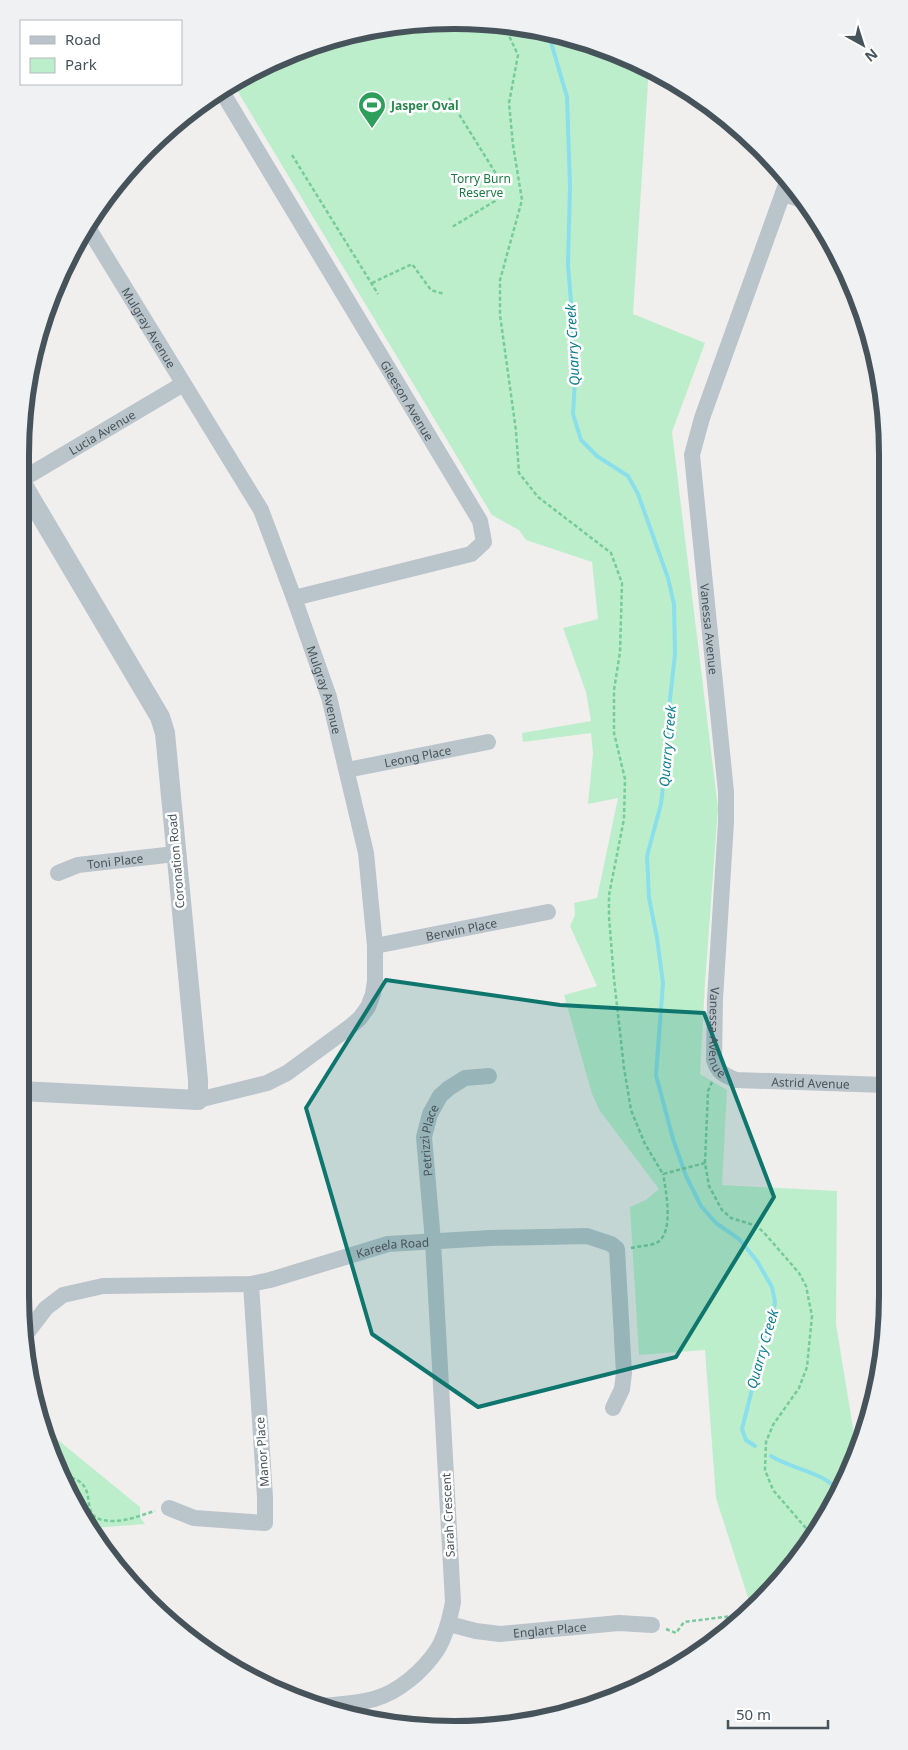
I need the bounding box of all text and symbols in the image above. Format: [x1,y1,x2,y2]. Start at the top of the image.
legend [20,20,182,85]
north arrow [838,20,888,70]
text: Road [65,29,101,49]
text: N [861,45,882,66]
text: Park [65,54,97,74]
sports icon: Jasper Oval [357,90,387,129]
place label: Jasper Oval [390,97,459,114]
park label: Torry Burn Reserve [451,170,511,201]
street label: Mulgray Avenue [118,284,180,371]
water label: Quarry Creek [560,303,584,386]
street label: Gleeson Avenue [377,357,438,444]
street label: Lucia Avenue [65,406,138,458]
street label: Vanessa Avenue [697,583,723,676]
street label: Mulgray Avenue [303,643,346,736]
water label: Quarry Creek [654,703,680,788]
street label: Leong Place [383,741,453,771]
street label: Coronation Road [163,813,189,909]
street label: Toni Place [86,849,144,872]
street label: Berwin Place [424,914,499,944]
street label: Vanessa Avenue [705,987,730,1082]
street label: Astrid Avenue [771,1073,850,1092]
street label: Petrizzi Place [415,1101,443,1177]
street label: Kareela Road [354,1233,430,1262]
water label: Quarry Creek [742,1306,783,1391]
street label: Manor Place [251,1416,273,1488]
street label: Sarah Crescent [437,1472,459,1558]
street label: Englart Place [512,1618,587,1641]
scale bar [728,1698,828,1730]
text: 50 m [736,1704,771,1724]

